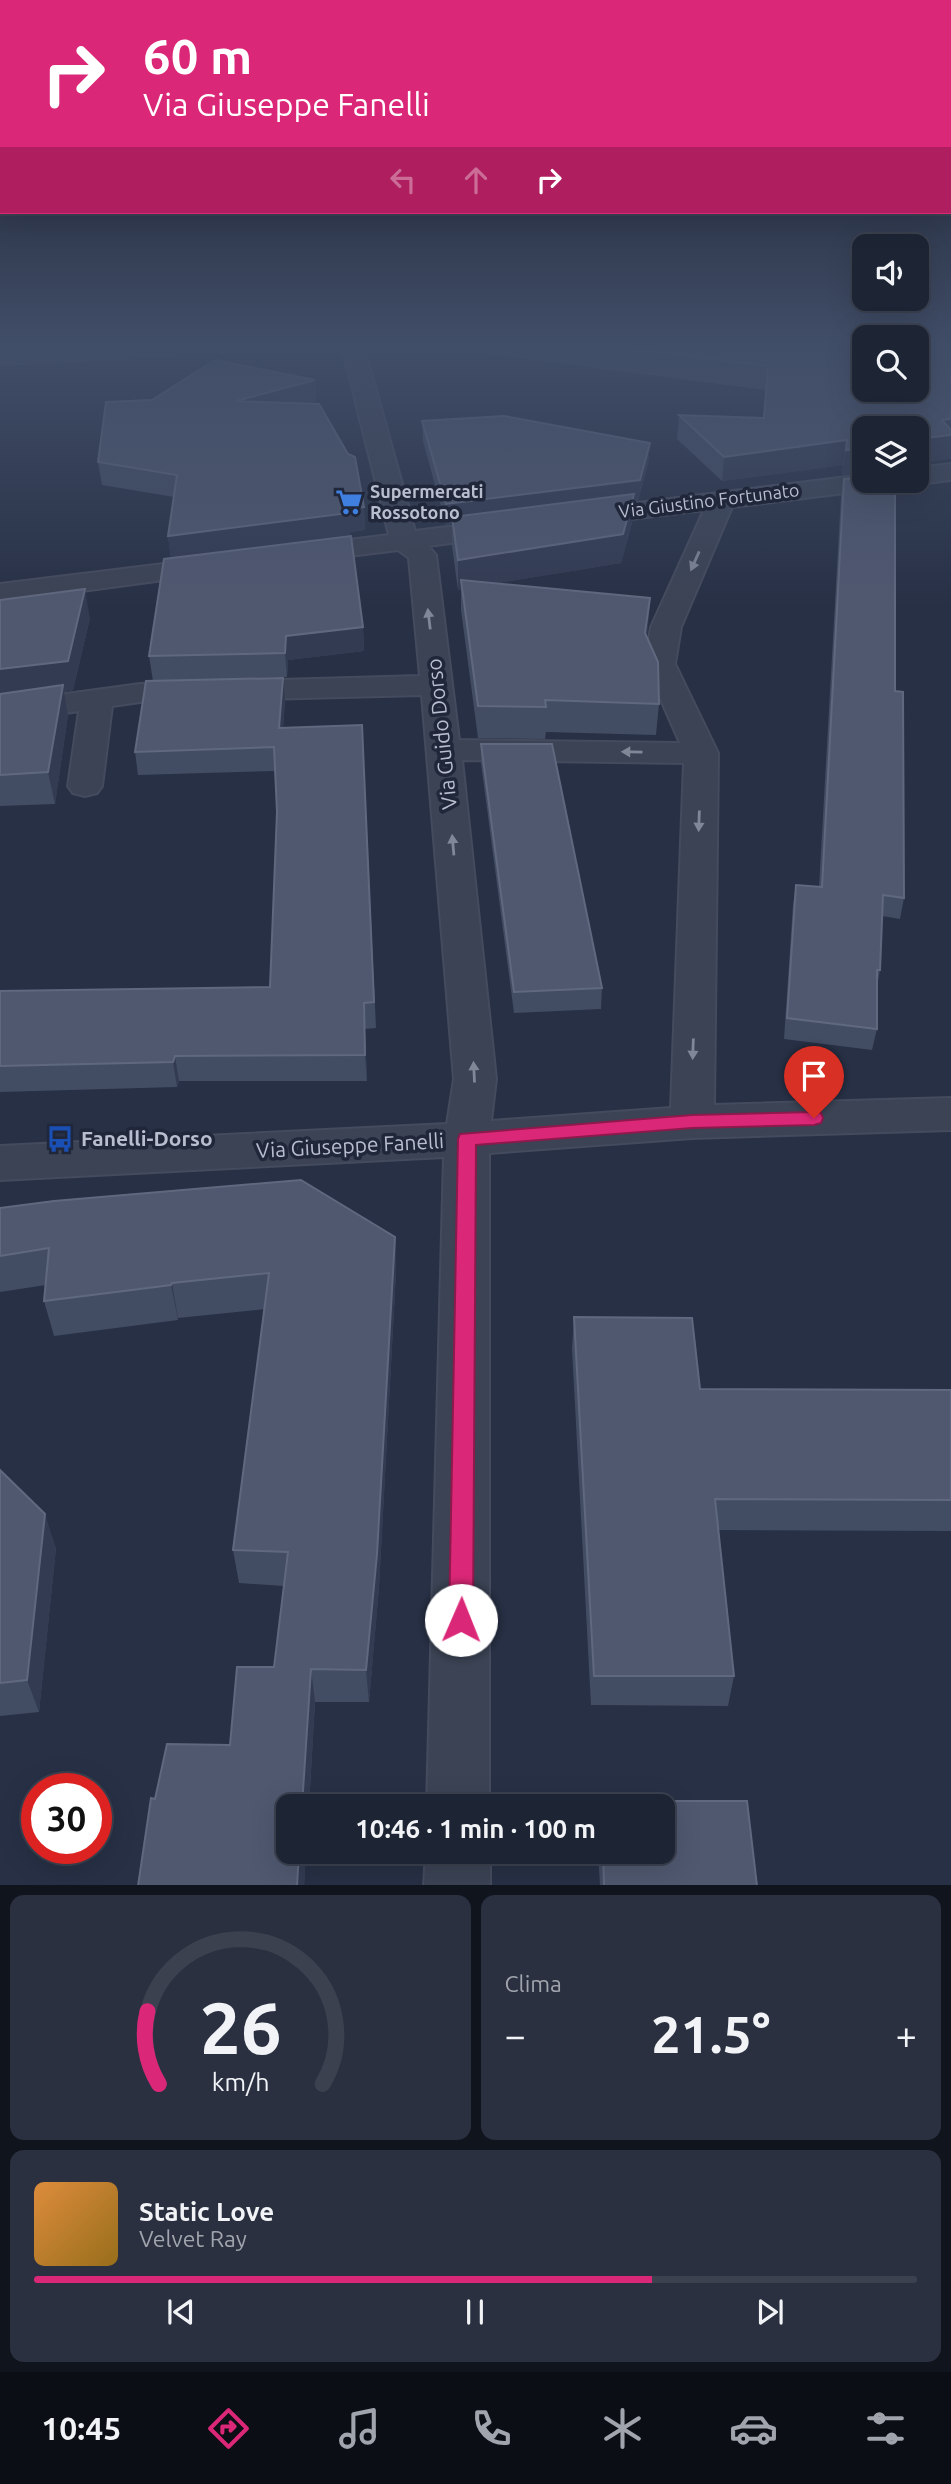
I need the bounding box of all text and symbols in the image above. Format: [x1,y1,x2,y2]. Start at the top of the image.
icon: right [28,28,119,119]
text: 60 m [143,28,252,83]
text: Via Giuseppe Fanelli [143,86,430,122]
icon: left [384,161,422,199]
icon: ahead [457,161,495,199]
icon: right [530,161,568,199]
map controls [852,234,929,493]
button: sound [852,234,929,311]
button: search [852,325,929,402]
button: layers [852,416,929,493]
street label: Via Giustino Fortunato [617,479,800,521]
place label: Supermercati Rossotono [370,481,483,522]
supermarket icon: Supermercati Rossotono [334,487,364,517]
one-way arrow [689,551,700,572]
one-way arrow [424,608,435,630]
street label: Via Guido Dorso [421,657,461,811]
one-way arrow [621,747,643,758]
one-way arrow [693,811,705,833]
one-way arrow [447,834,458,856]
one-way arrow [687,1038,698,1060]
pin [784,1046,844,1118]
icon: arrive [795,1057,833,1095]
one-way arrow [468,1060,479,1082]
bus stop icon: Fanelli-Dorso [45,1124,75,1154]
place label: Fanelli-Dorso [81,1126,213,1150]
street label: Via Giuseppe Fanelli [255,1128,445,1162]
position arrow [424,1583,498,1657]
speed limit sign: 30 [21,1773,112,1864]
text: 10:46 · 1 min · 100 m [355,1814,596,1843]
text: Clima [505,1971,562,1996]
text: 26 [199,1986,281,2068]
text: 21.5° [651,2005,770,2063]
text: − [505,2014,526,2056]
text: + [896,2014,917,2056]
text: km/h [211,2067,269,2095]
text: Static Love [139,2197,274,2226]
text: Velvet Ray [139,2226,247,2251]
icon: previous [162,2293,200,2331]
icon: pause [456,2293,494,2331]
icon: next [751,2293,789,2331]
icon: directions [204,2404,253,2453]
icon: music [335,2404,384,2453]
icon: phone [467,2404,516,2453]
icon: climate [598,2404,647,2453]
icon: car [729,2404,778,2453]
icon: filters [861,2404,910,2453]
text: 10:45 [41,2410,121,2446]

